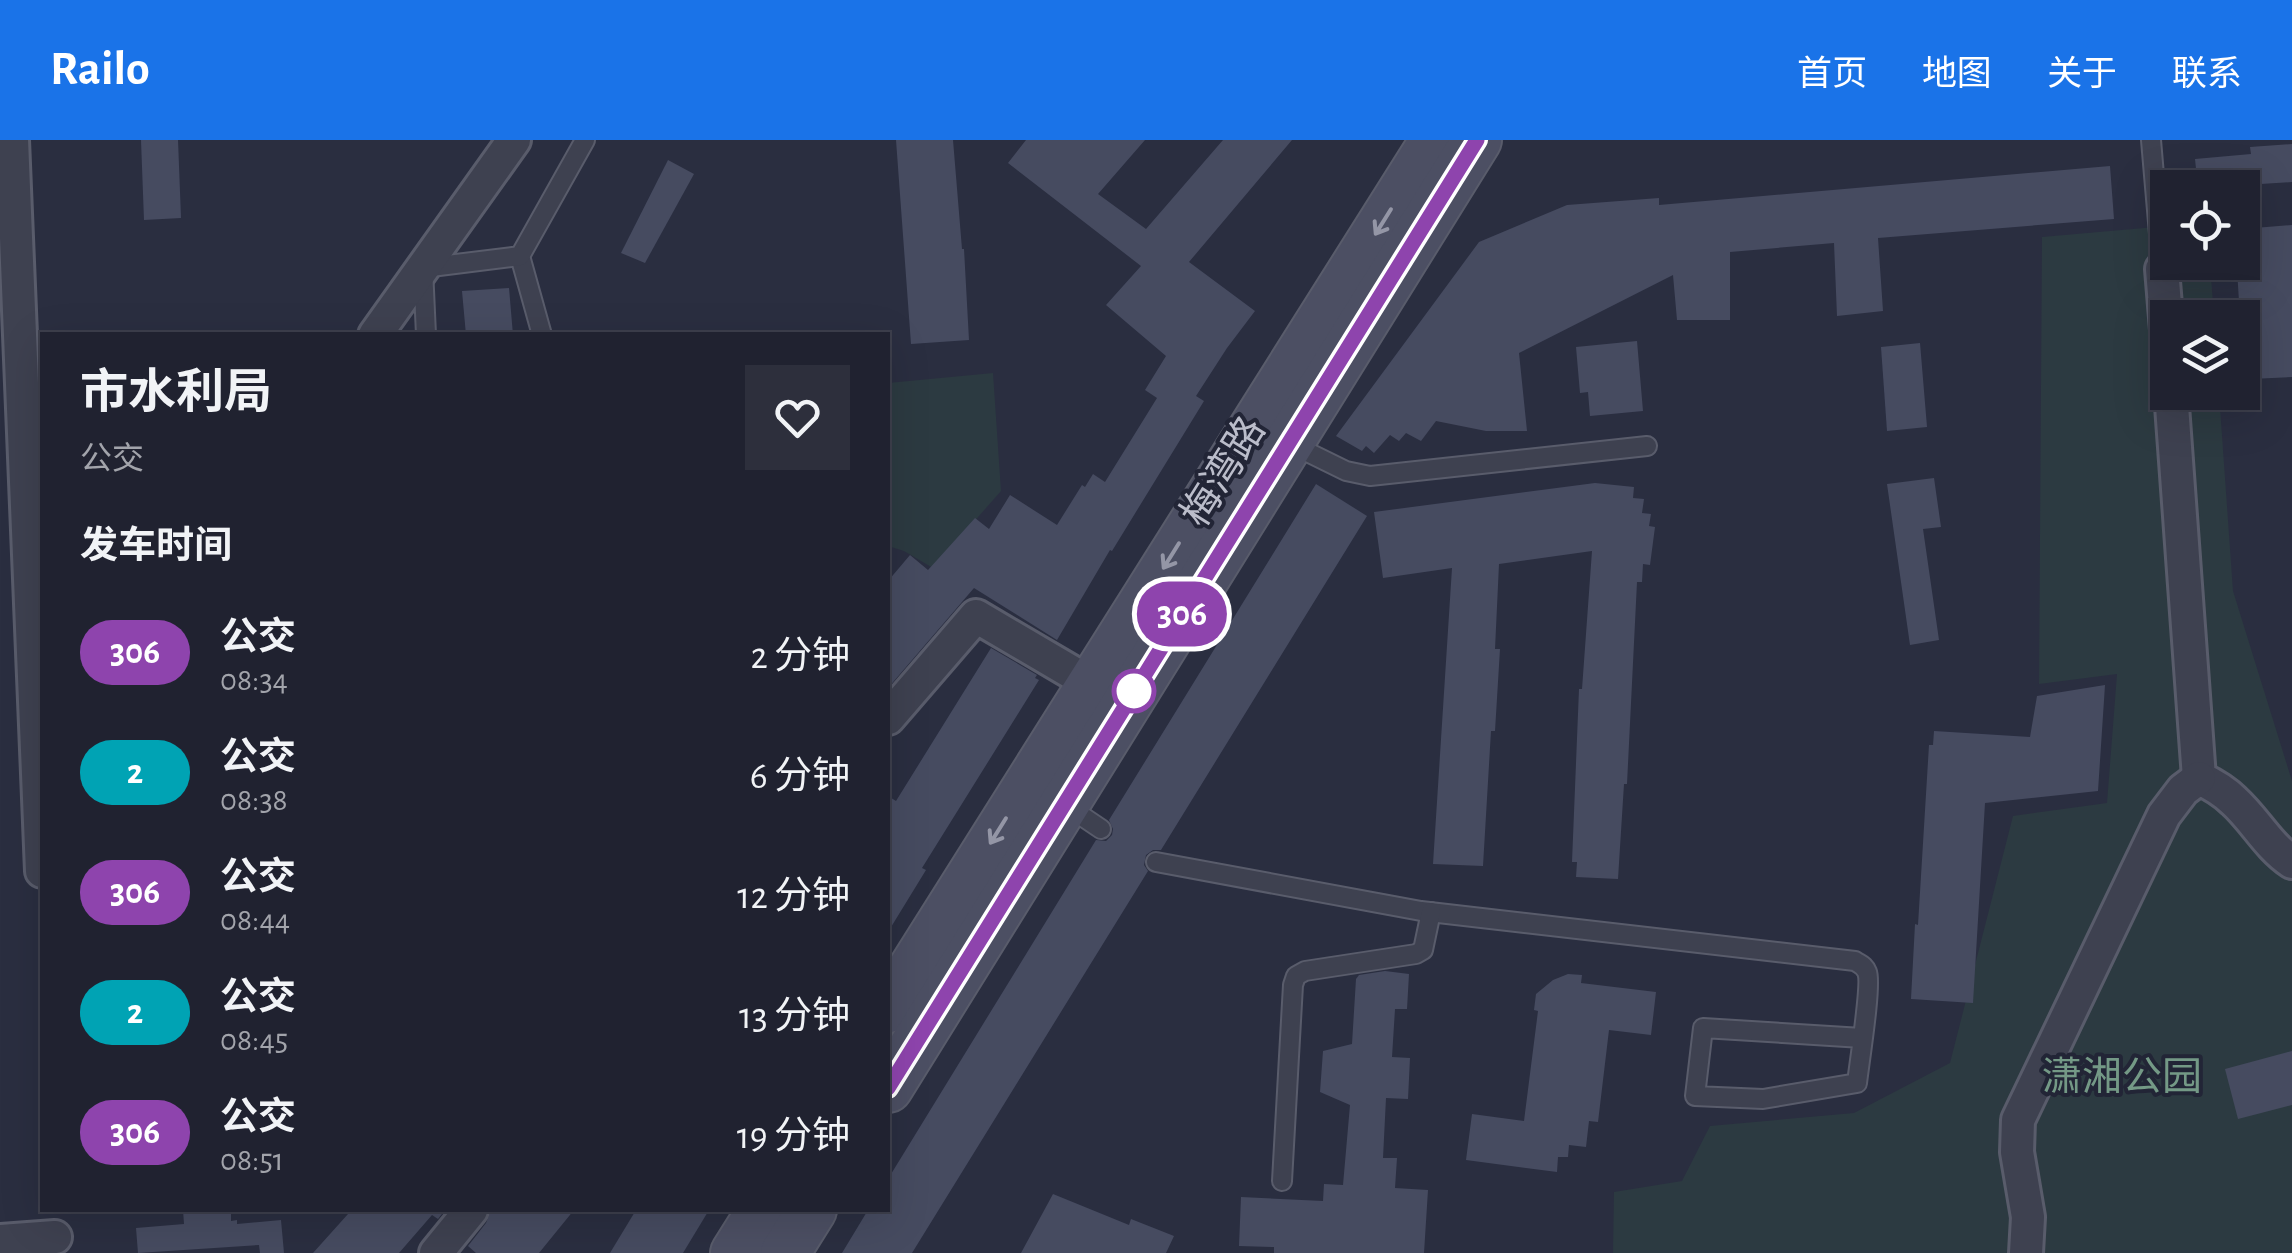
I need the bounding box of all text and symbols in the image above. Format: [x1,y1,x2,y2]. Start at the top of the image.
text: Railo [50,46,150,94]
text: 首页 [1797,57,1867,92]
text: 地图 [1922,57,1992,92]
text: 关于 [2047,57,2117,92]
text: 联系 [2172,57,2242,92]
map controls [2150,170,2260,410]
button: locate [2150,170,2260,280]
one-way arrow [1372,208,1393,236]
button: layers [2150,300,2260,410]
button: heart [745,365,850,470]
text: 市水利局 [80,370,272,418]
street label: 梅湾路 [1173,409,1273,533]
text: 公交 [80,443,144,475]
text: 发车时间 [80,528,232,566]
one-way arrow [1161,541,1182,570]
line badge: 306 [1124,582,1240,646]
text: 306 [1157,597,1207,632]
text: 公交 [220,619,296,657]
text: 306 [110,635,160,670]
text: 2 分钟 [750,638,850,676]
text: 08:34 [220,664,288,696]
unlabelled marker [1113,670,1155,712]
text: 公交 [220,739,296,777]
text: 2 [127,755,143,790]
text: 6 分钟 [750,758,850,796]
text: 08:38 [220,784,288,816]
one-way arrow [988,816,1008,845]
text: 公交 [220,859,296,897]
text: 306 [110,875,160,910]
text: 12 分钟 [737,878,850,916]
text: 08:44 [220,904,290,936]
text: 公交 [220,979,296,1017]
text: 2 [127,995,143,1030]
text: 13 分钟 [739,998,850,1036]
text: 08:45 [220,1024,288,1056]
park label: 潇湘公园 [2042,1056,2202,1098]
text: 公交 [220,1099,296,1137]
text: 306 [110,1115,160,1150]
text: 19 分钟 [737,1118,850,1156]
text: 08:51 [220,1144,284,1176]

